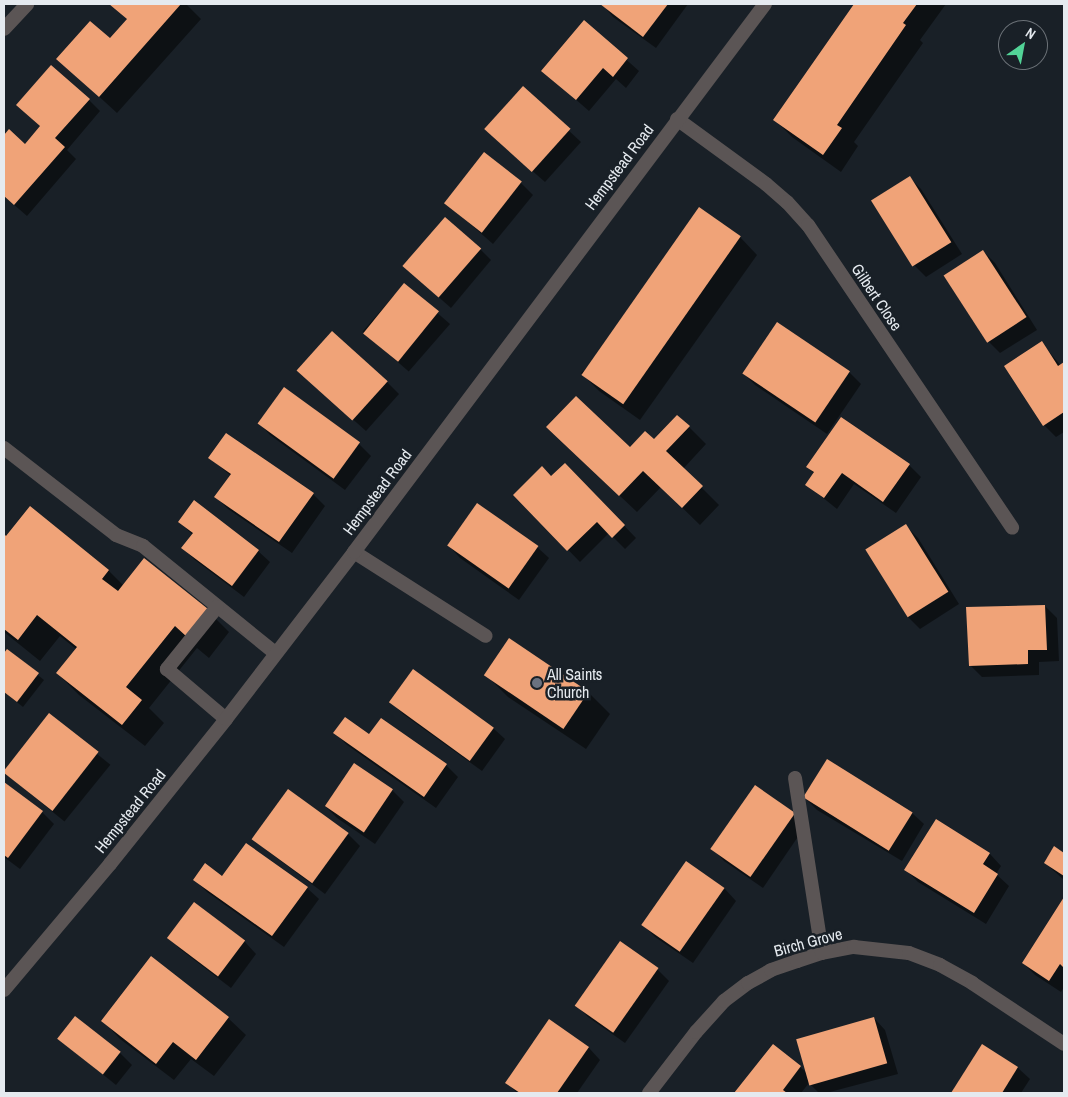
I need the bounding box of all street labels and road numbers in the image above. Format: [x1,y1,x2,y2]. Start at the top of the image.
street label: Hempstead Road [581,120,657,214]
street label: Gilbert Close [848,260,906,334]
street label: Hempstead Road [339,445,415,539]
street label: Hempstead Road [90,765,170,857]
street label: Birch Grove [772,924,844,960]

